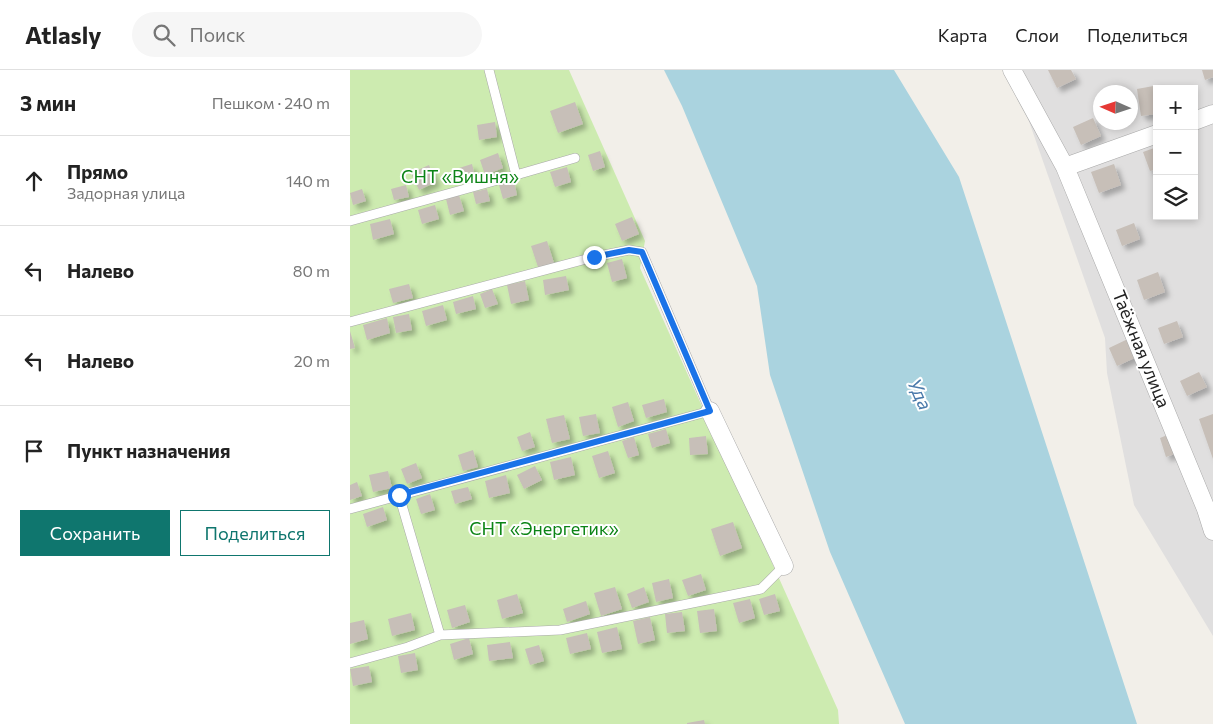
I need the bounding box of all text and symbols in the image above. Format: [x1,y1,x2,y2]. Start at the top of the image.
search box [132,12,482,57]
text: Atlasly [25,20,102,49]
icon: search [150,21,178,49]
text: Поиск [190,23,246,46]
text: Карта [938,24,987,46]
text: Слои [1015,24,1059,46]
text: Поделиться [1087,24,1188,46]
north arrow [1093,85,1138,130]
map controls [1153,85,1198,220]
button: + [1153,85,1198,130]
text: 3 мин [20,90,76,115]
text: Пешком · 240 m [212,93,330,112]
button: − [1153,130,1198,175]
text: Прямо [67,160,128,183]
park label: СНТ «Вишня» [401,165,519,187]
icon: ahead [20,167,48,195]
text: 140 m [286,171,330,190]
button: layers [1153,175,1198,220]
text: Задорная улица [67,183,185,202]
route end [583,246,606,269]
icon: left [20,257,48,285]
text: Налево [67,259,134,282]
text: 80 m [293,261,330,280]
street label: Таёжная улица [1108,287,1176,411]
icon: left [20,347,48,375]
text: Налево [67,349,134,372]
text: 20 m [294,351,330,370]
water label: Уда [903,374,938,413]
icon: arrive [20,437,48,465]
text: Пункт назначения [67,439,230,462]
route start [388,484,411,507]
button: Сохранить [20,510,170,556]
button: Поделиться [180,510,330,556]
park label: СНТ «Энергетик» [469,517,619,539]

